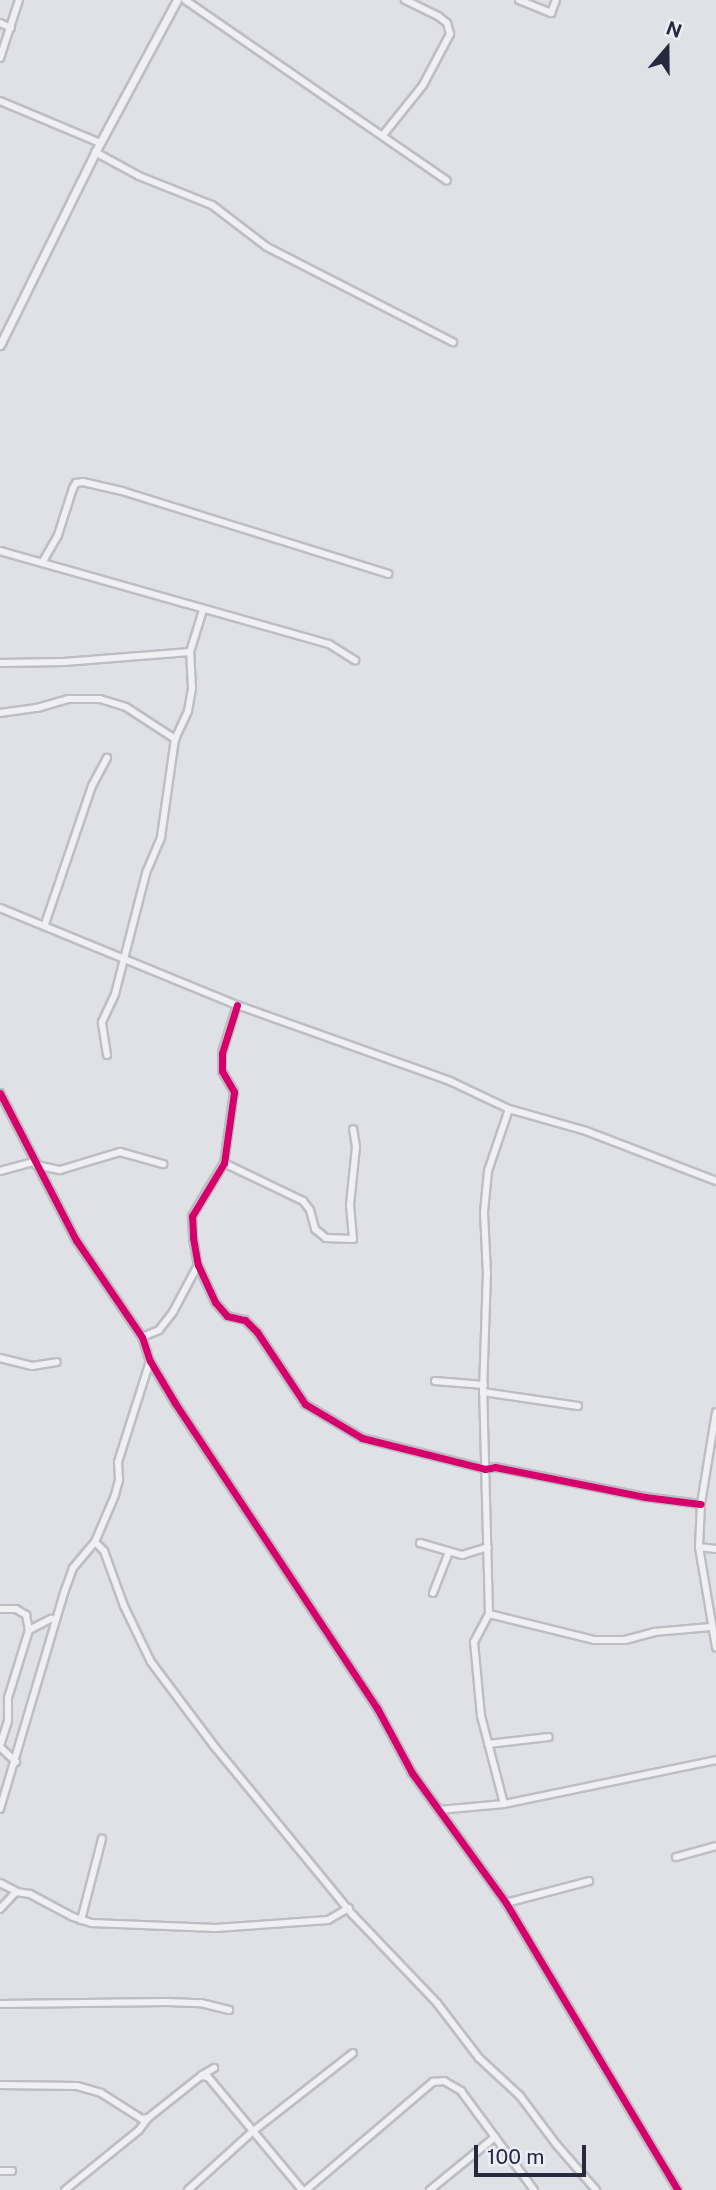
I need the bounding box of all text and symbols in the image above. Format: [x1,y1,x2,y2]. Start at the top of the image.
north arrow [632,14,702,84]
text: N [663,16,685,42]
scale bar [478,2130,590,2174]
text: 100 m [487,2144,544,2169]

